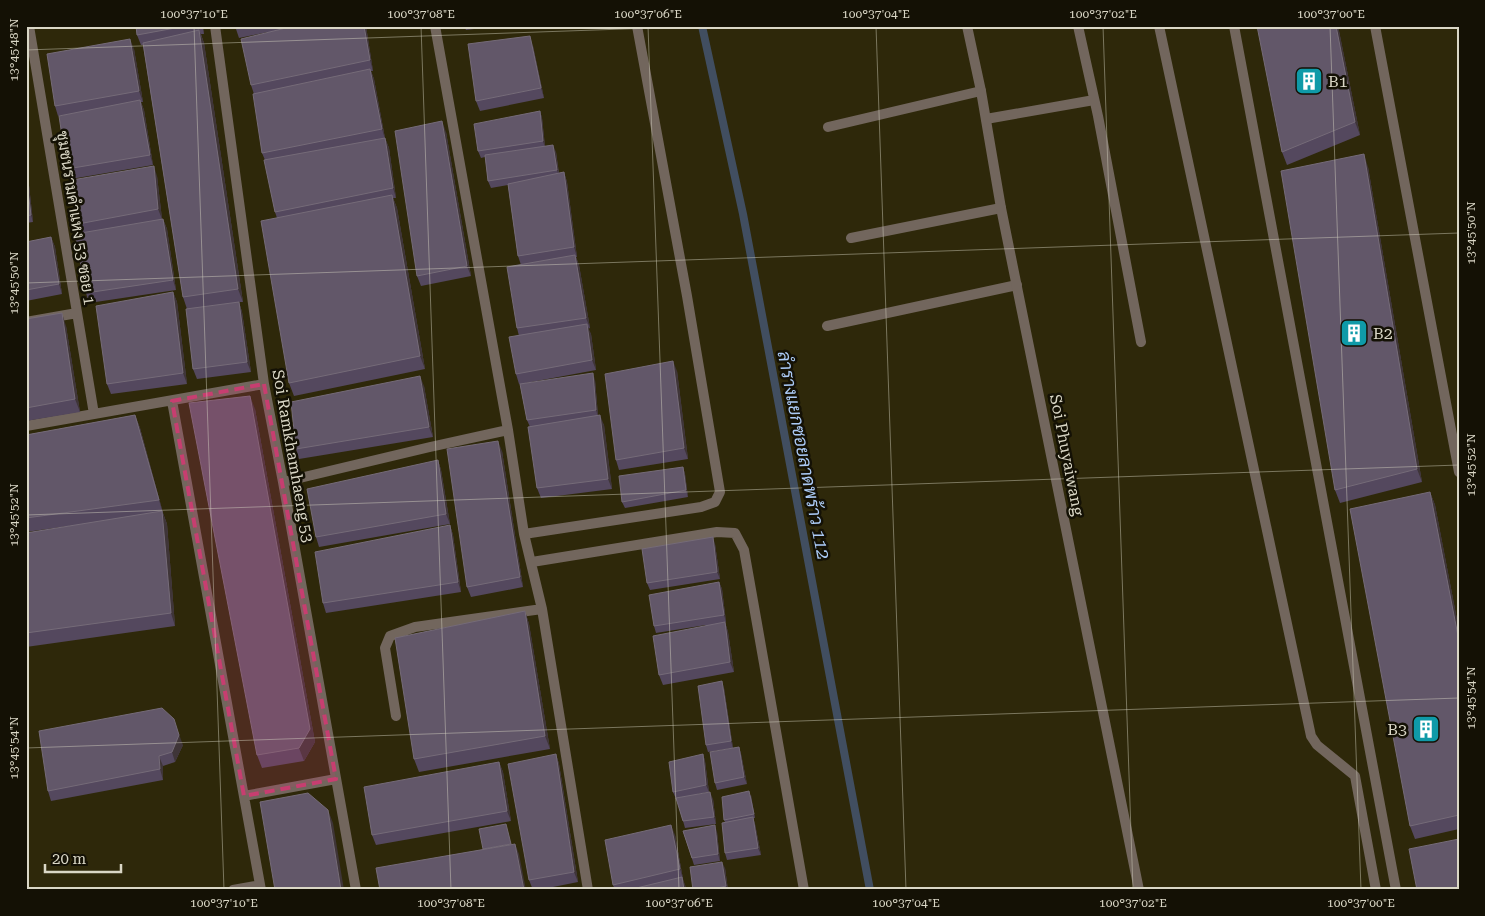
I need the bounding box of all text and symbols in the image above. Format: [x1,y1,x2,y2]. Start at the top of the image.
text: 100°37'10"E [160,7,228,21]
text: 100°37'08"E [387,7,455,21]
text: 100°37'06"E [614,7,682,21]
text: 100°37'04"E [842,7,910,21]
text: 100°37'02"E [1069,7,1137,21]
text: 100°37'00"E [1297,7,1365,21]
text: 13°45'48"N [7,18,21,82]
building icon: B1 [1294,66,1324,96]
place label: B1 [1328,72,1348,91]
street label: ชุมชนรามคำแหง 53 ซอย 1 [51,129,99,307]
text: 13°45'50"N [1464,201,1478,265]
text: 13°45'50"N [7,251,21,315]
building icon: B2 [1339,318,1369,348]
place label: B2 [1373,324,1393,343]
water label: ลำรางแยกซอยลาดพร้าว 112 [773,349,836,561]
street label: Soi Ramkhamhaeng 53 [268,368,318,544]
street label: Soi Phuyaiwang [1046,393,1088,518]
text: 13°45'52"N [1464,433,1478,497]
text: 13°45'52"N [7,483,21,547]
text: 13°45'54"N [1464,666,1478,730]
building icon: B3 [1411,714,1441,744]
text: 13°45'54"N [7,716,21,780]
place label: B3 [1387,720,1407,739]
scale bar [45,841,121,873]
text: 20 m [52,850,87,868]
text: 100°37'10"E [190,896,258,910]
text: 100°37'08"E [417,896,485,910]
text: 100°37'06"E [645,896,713,910]
text: 100°37'04"E [872,896,940,910]
text: 100°37'02"E [1099,896,1167,910]
text: 100°37'00"E [1327,896,1395,910]

